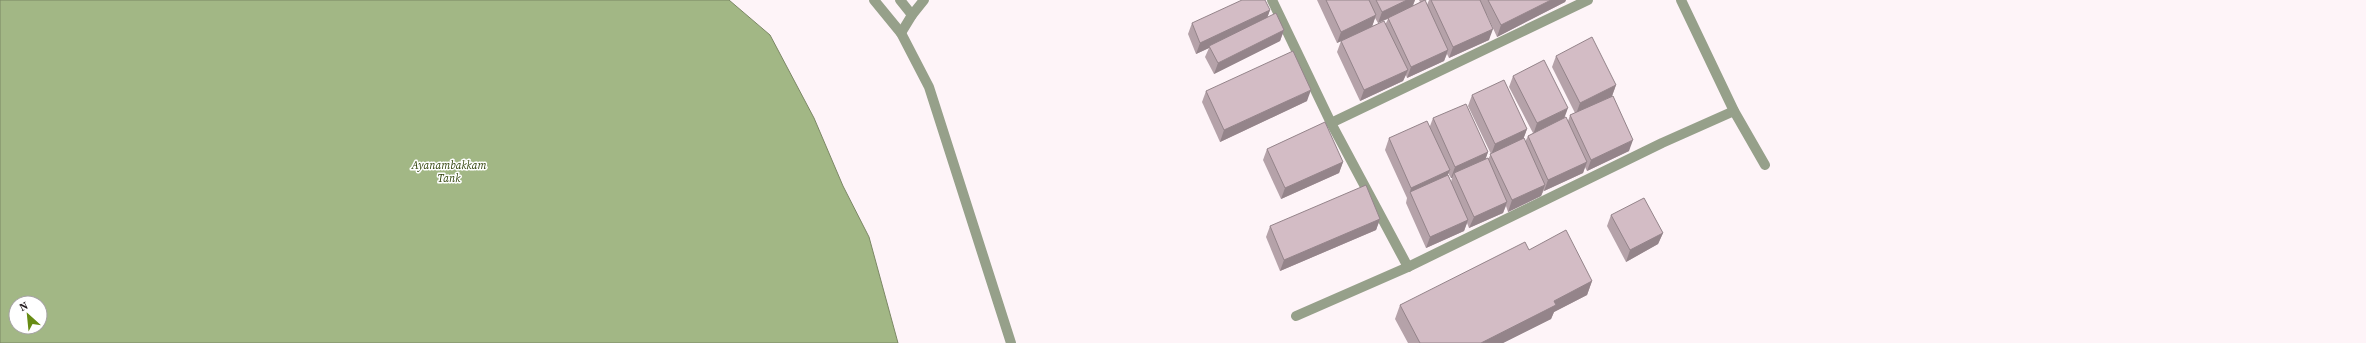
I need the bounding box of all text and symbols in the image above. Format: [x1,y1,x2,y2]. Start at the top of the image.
water label: Ayanambakkam Tank [410,158,487,186]
north arrow [8,295,48,335]
text: N [17,298,31,315]

